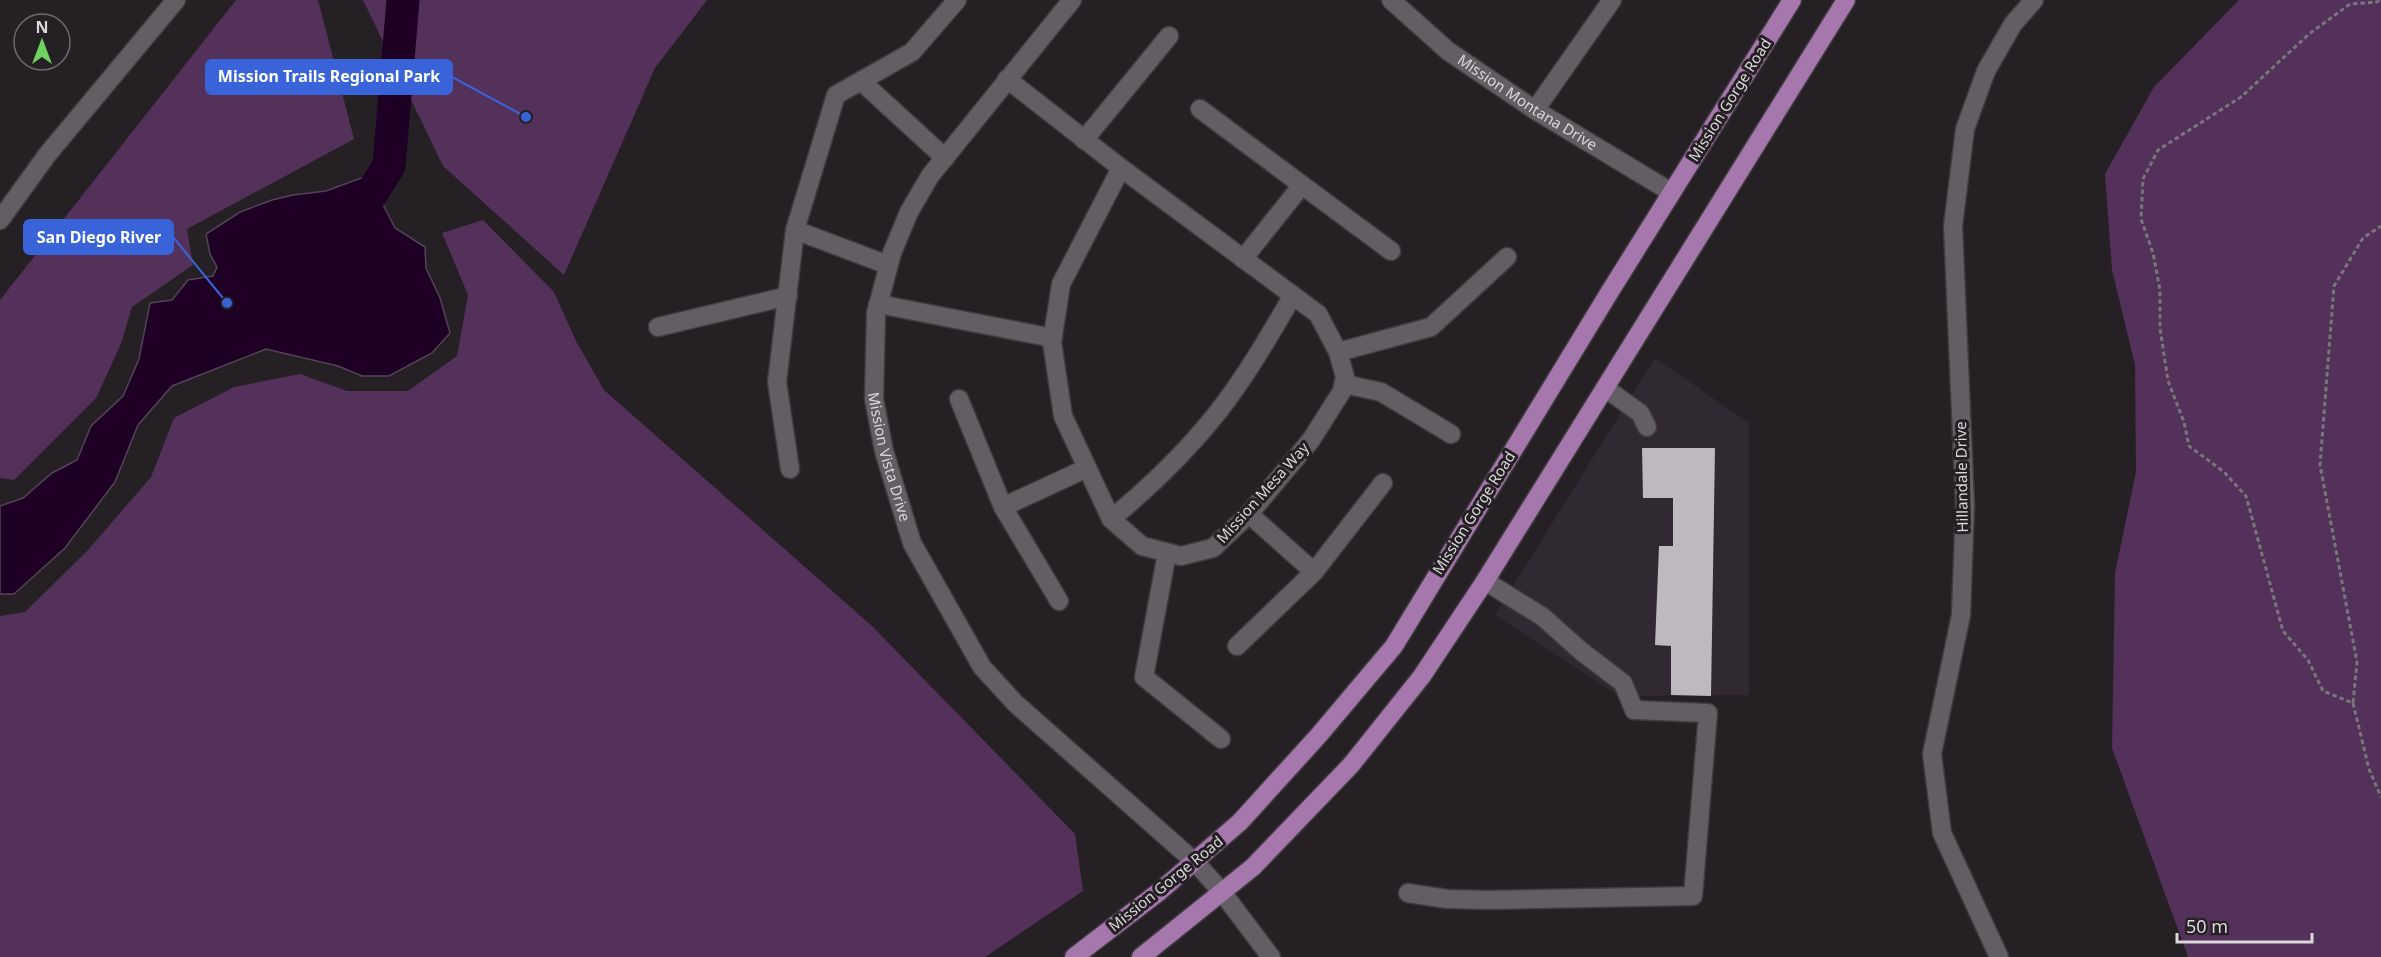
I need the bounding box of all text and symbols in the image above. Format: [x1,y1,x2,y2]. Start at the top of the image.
north arrow [12,12,72,72]
text: N [35,16,49,38]
street label: Mission Gorge Road [1683,34,1775,165]
street label: Mission Montana Drive [1454,49,1601,154]
callout: Mission Trails Regional Park [206,60,452,94]
text: Mission Trails Regional Park [218,65,440,87]
callout: San Diego River [24,220,173,254]
text: San Diego River [37,226,161,248]
street label: Mission Vista Drive [864,390,916,524]
street label: Hillandale Drive [1950,421,1972,533]
street label: Mission Mesa Way [1212,437,1313,547]
street label: Mission Gorge Road [1427,447,1519,578]
street label: Mission Gorge Road [1104,831,1227,936]
scale bar [2177,906,2312,944]
text: 50 m [2186,914,2228,938]

